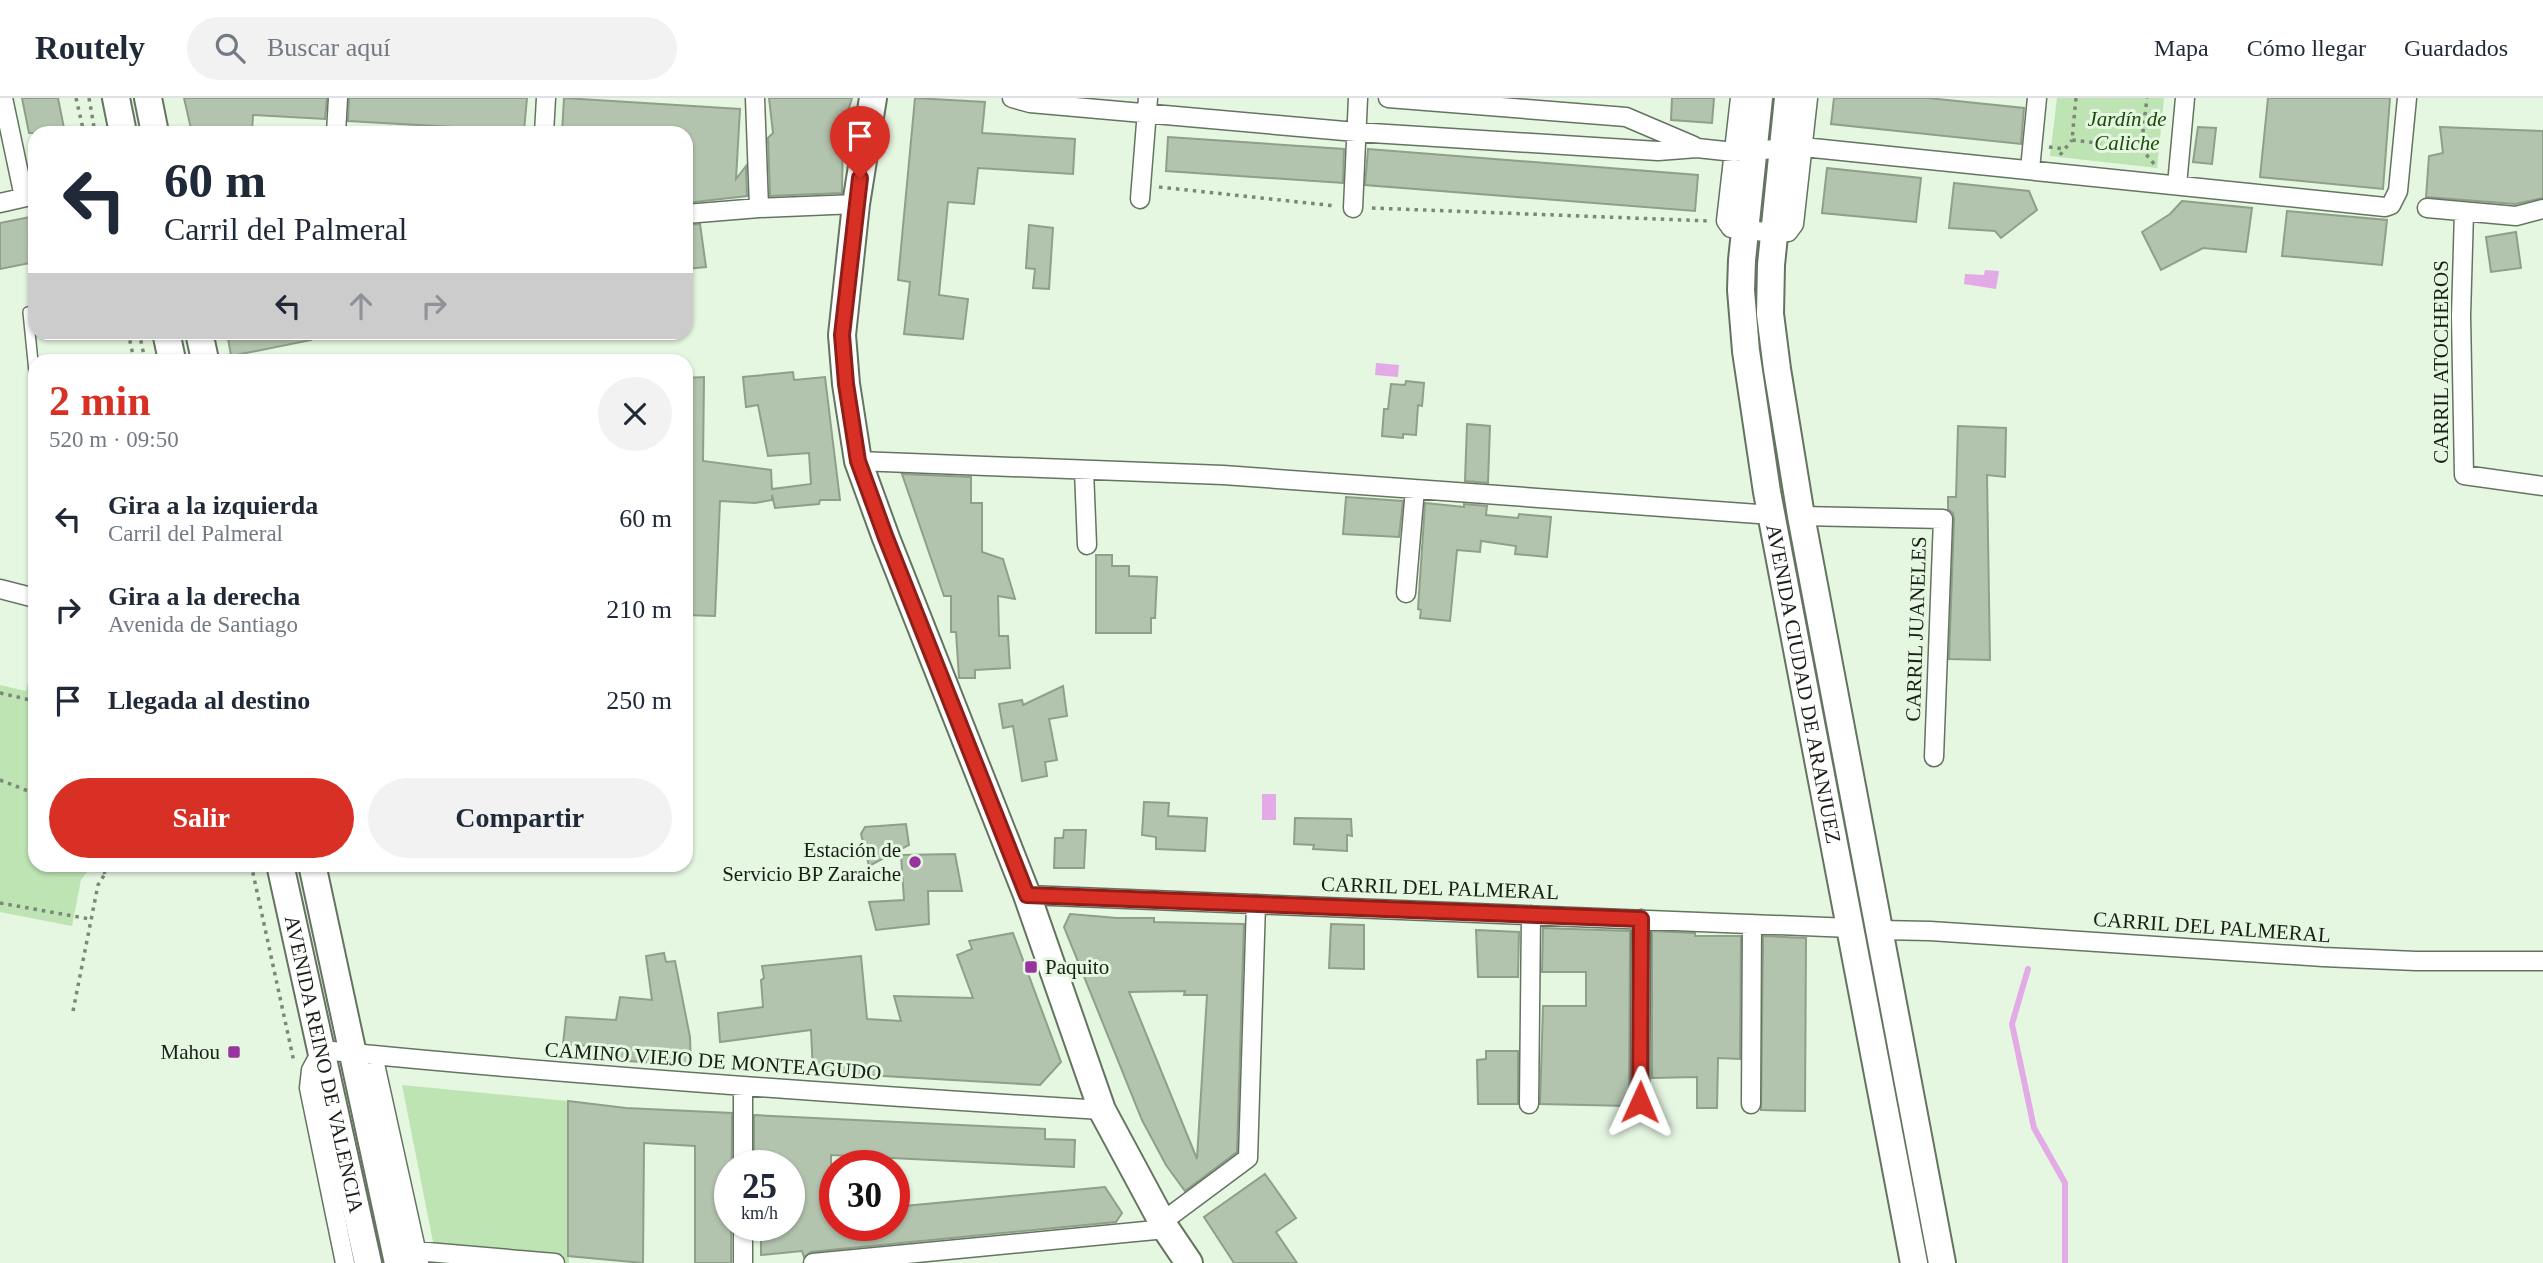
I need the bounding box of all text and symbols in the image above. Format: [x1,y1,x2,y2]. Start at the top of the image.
search box [187,17,677,80]
icon: search [211,29,249,67]
text: Routely [35,30,145,66]
text: Buscar aquí [267,33,390,62]
text: Mapa [2154,35,2209,61]
text: Cómo llegar [2247,35,2366,61]
text: Guardados [2404,35,2508,61]
pin [830,106,890,178]
park label: Jardín de Caliche [2087,107,2167,155]
icon: arrive [841,117,879,155]
text: 60 m [164,153,266,208]
icon: left [49,154,140,245]
text: Carril del Palmeral [164,211,407,247]
street label: CARRIL ATOCHEROS [2429,260,2453,464]
icon: left [269,287,307,325]
icon: ahead [342,287,380,325]
icon: right [415,287,453,325]
button: close [598,377,672,451]
text: 2 min [49,378,151,424]
text: 520 m · 09:50 [49,427,179,452]
text: Gira a la izquierda [108,491,318,520]
icon: left [49,500,87,538]
text: 60 m [619,504,672,533]
text: Carril del Palmeral [108,521,283,546]
street label: AVENIDA CIUDAD DE ARANJUEZ [1761,522,1846,846]
street label: CARRIL JUANELES [1901,536,1931,722]
text: Gira a la derecha [108,582,300,611]
icon: right [49,591,87,629]
text: 210 m [606,595,672,624]
text: Avenida de Santiago [108,612,298,637]
icon: arrive [49,682,87,720]
text: Llegada al destino [108,686,310,715]
text: 250 m [606,686,672,715]
button: Salir [49,778,354,858]
button: Compartir [368,778,672,858]
place label: Estación de Servicio BP Zaraiche [722,838,901,886]
marker: Estación de Servicio BP Zaraiche [907,854,923,870]
street label: CARRIL DEL PALMERAL [1321,872,1559,904]
street label: CARRIL DEL PALMERAL [2092,907,2332,947]
street label: AVENIDA REINO DE VALENCIA [280,913,369,1216]
place label: Paquito [1045,955,1109,979]
marker: Paquito [1023,959,1039,975]
street label: CAMINO VIEJO DE MONTEAGUDO [544,1037,882,1085]
place label: Mahou [161,1040,220,1064]
marker: Mahou [226,1044,242,1060]
position arrow [1603,1065,1677,1139]
speed limit sign: 30 [819,1150,910,1241]
text: 25 [742,1167,777,1206]
text: km/h [741,1203,778,1223]

